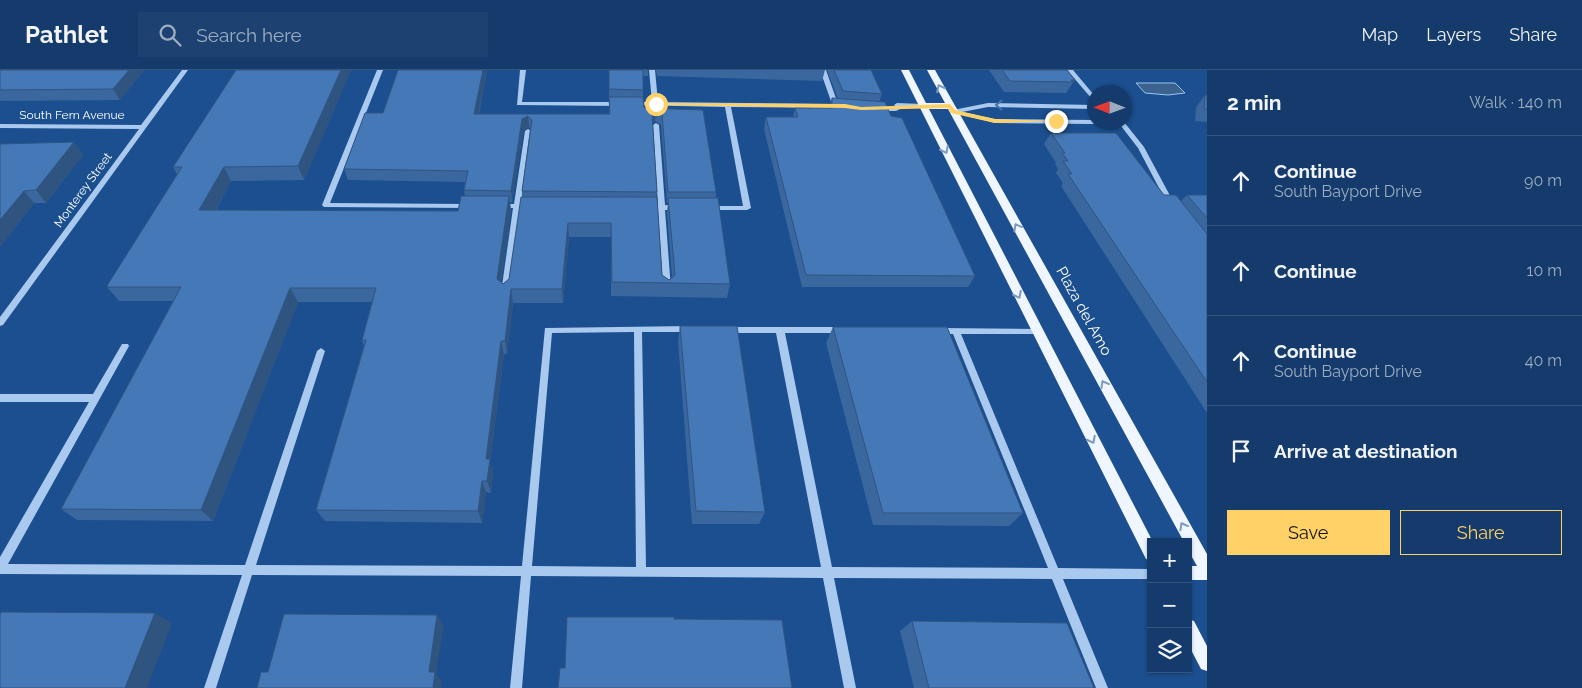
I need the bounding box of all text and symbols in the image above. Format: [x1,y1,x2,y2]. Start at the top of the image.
search box [138,12,488,57]
text: Pathlet [25,20,108,49]
icon: search [156,21,184,49]
text: Search here [196,24,302,46]
text: Map [1362,24,1398,45]
text: Layers [1426,24,1481,45]
text: Share [1509,24,1557,45]
one-way arrow [936,84,946,93]
north arrow [1087,85,1132,130]
text: 2 min [1227,90,1281,115]
route start [645,93,668,116]
text: Walk · 140 m [1469,93,1562,112]
one-way arrow [995,100,1003,110]
street label: South Fern Avenue [19,108,125,122]
route end [1045,110,1068,133]
one-way arrow [939,145,949,154]
street label: Monterey Street [51,150,115,230]
text: Continue [1274,160,1357,182]
icon: ahead [1227,167,1255,195]
text: 90 m [1524,171,1562,190]
text: South Bayport Drive [1274,182,1422,201]
one-way arrow [1013,224,1023,233]
icon: ahead [1227,257,1255,285]
text: Continue [1274,260,1357,282]
text: 10 m [1527,261,1562,280]
street label: Plaza del Amo [1052,263,1116,359]
one-way arrow [1012,290,1022,299]
text: Continue [1274,340,1357,362]
icon: ahead [1227,347,1255,375]
text: 40 m [1525,351,1562,370]
text: South Bayport Drive [1274,362,1422,381]
one-way arrow [1100,381,1110,390]
one-way arrow [1086,434,1096,443]
icon: arrive [1227,437,1255,465]
text: Arrive at destination [1274,440,1458,462]
button: Save [1227,510,1390,555]
button: Share [1400,510,1562,555]
one-way arrow [1180,523,1190,532]
map controls [1147,538,1192,673]
button: + [1147,538,1192,583]
button: − [1147,583,1192,628]
button: layers [1147,628,1192,673]

